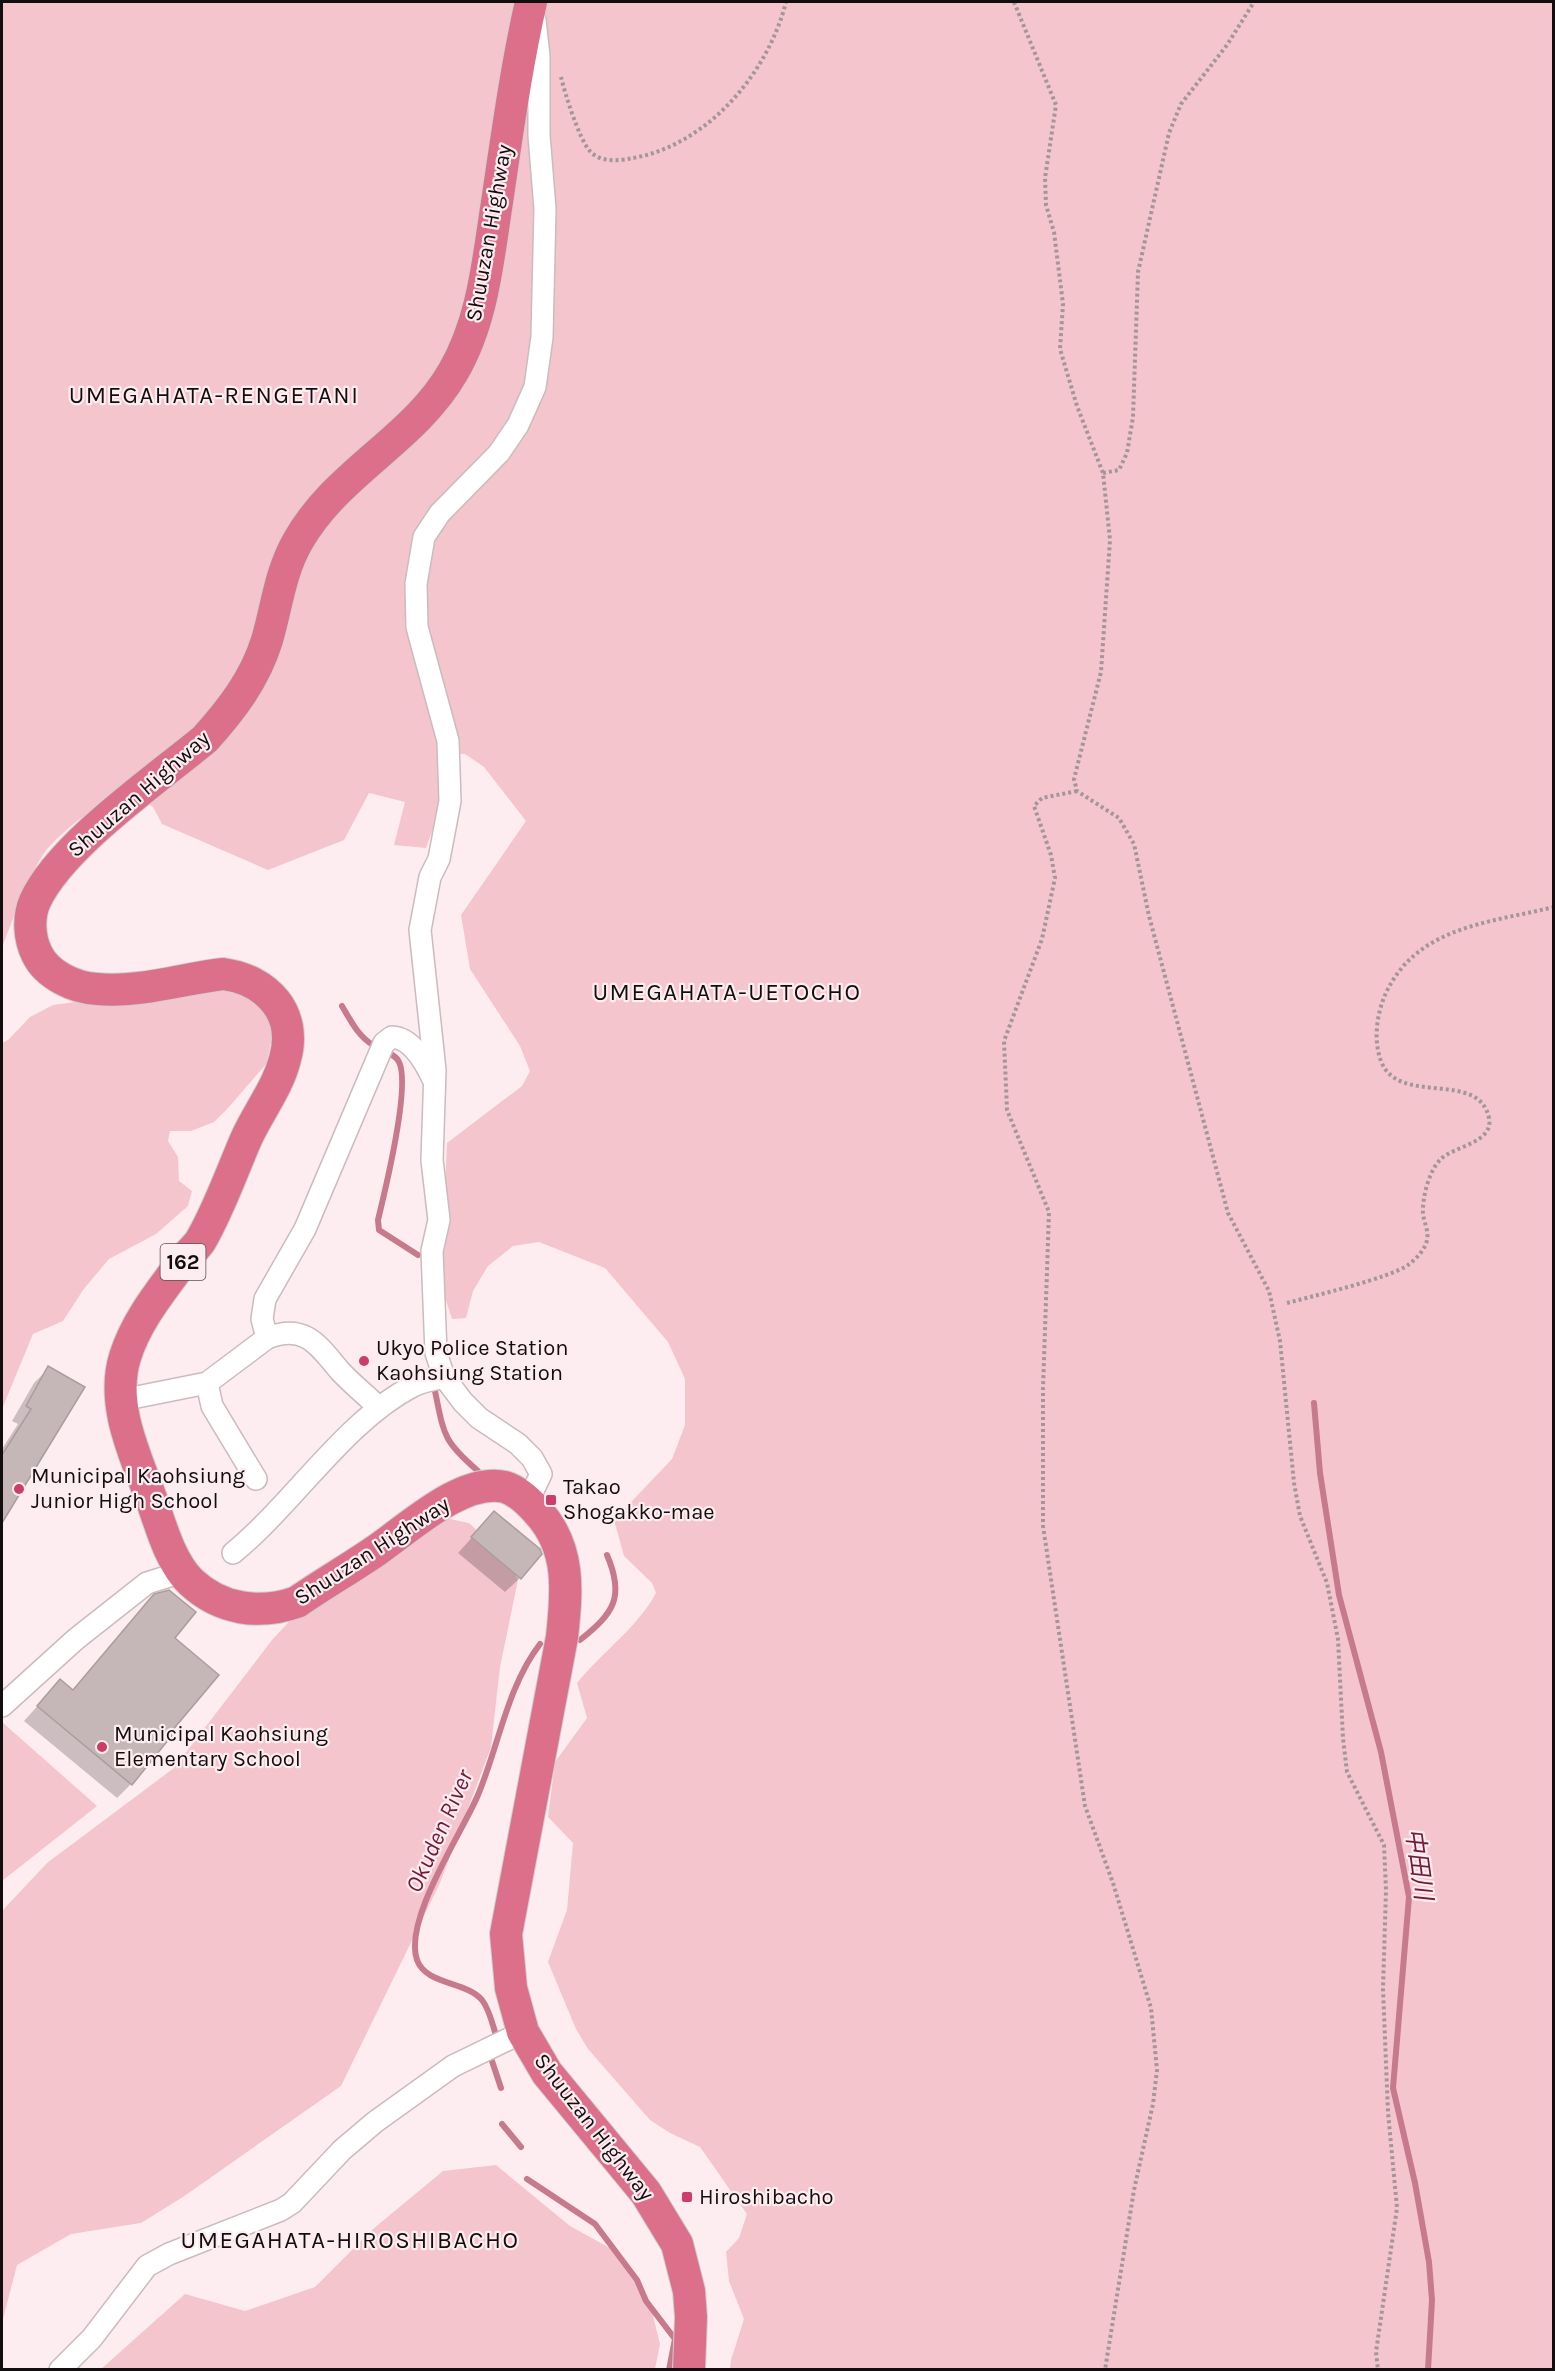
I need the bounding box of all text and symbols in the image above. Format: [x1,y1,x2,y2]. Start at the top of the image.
street label: Shuuzan Highway [461,142,517,324]
district label: UMEGAHATA-RENGETANI [69,381,359,409]
street label: Shuuzan Highway [63,725,215,863]
district label: UMEGAHATA-UETOCHO [592,978,862,1006]
road number: 162 [160,1244,206,1280]
place label: Ukyo Police Station Kaohsiung Station [376,1335,569,1386]
marker: Ukyo Police Station Kaohsiung Station [357,1354,371,1368]
place label: Municipal Kaohsiung Junior High School [31,1463,246,1514]
place label: Takao Shogakko-mae [563,1474,715,1525]
marker: Municipal Kaohsiung Junior High School [12,1482,26,1496]
street label: Shuuzan Highway [290,1491,454,1611]
marker: Takao Shogakko-mae [544,1493,558,1507]
place label: Municipal Kaohsiung Elementary School [114,1721,329,1772]
marker: Municipal Kaohsiung Elementary School [95,1740,109,1754]
water label: Okuden River [400,1765,479,1897]
water label: 中田川 [1400,1826,1438,1905]
street label: Shuuzan Highway [528,2048,660,2206]
place label: Hiroshibacho [699,2184,833,2210]
marker: Hiroshibacho [680,2190,694,2204]
district label: UMEGAHATA-HIROSHIBACHO [181,2226,519,2254]

